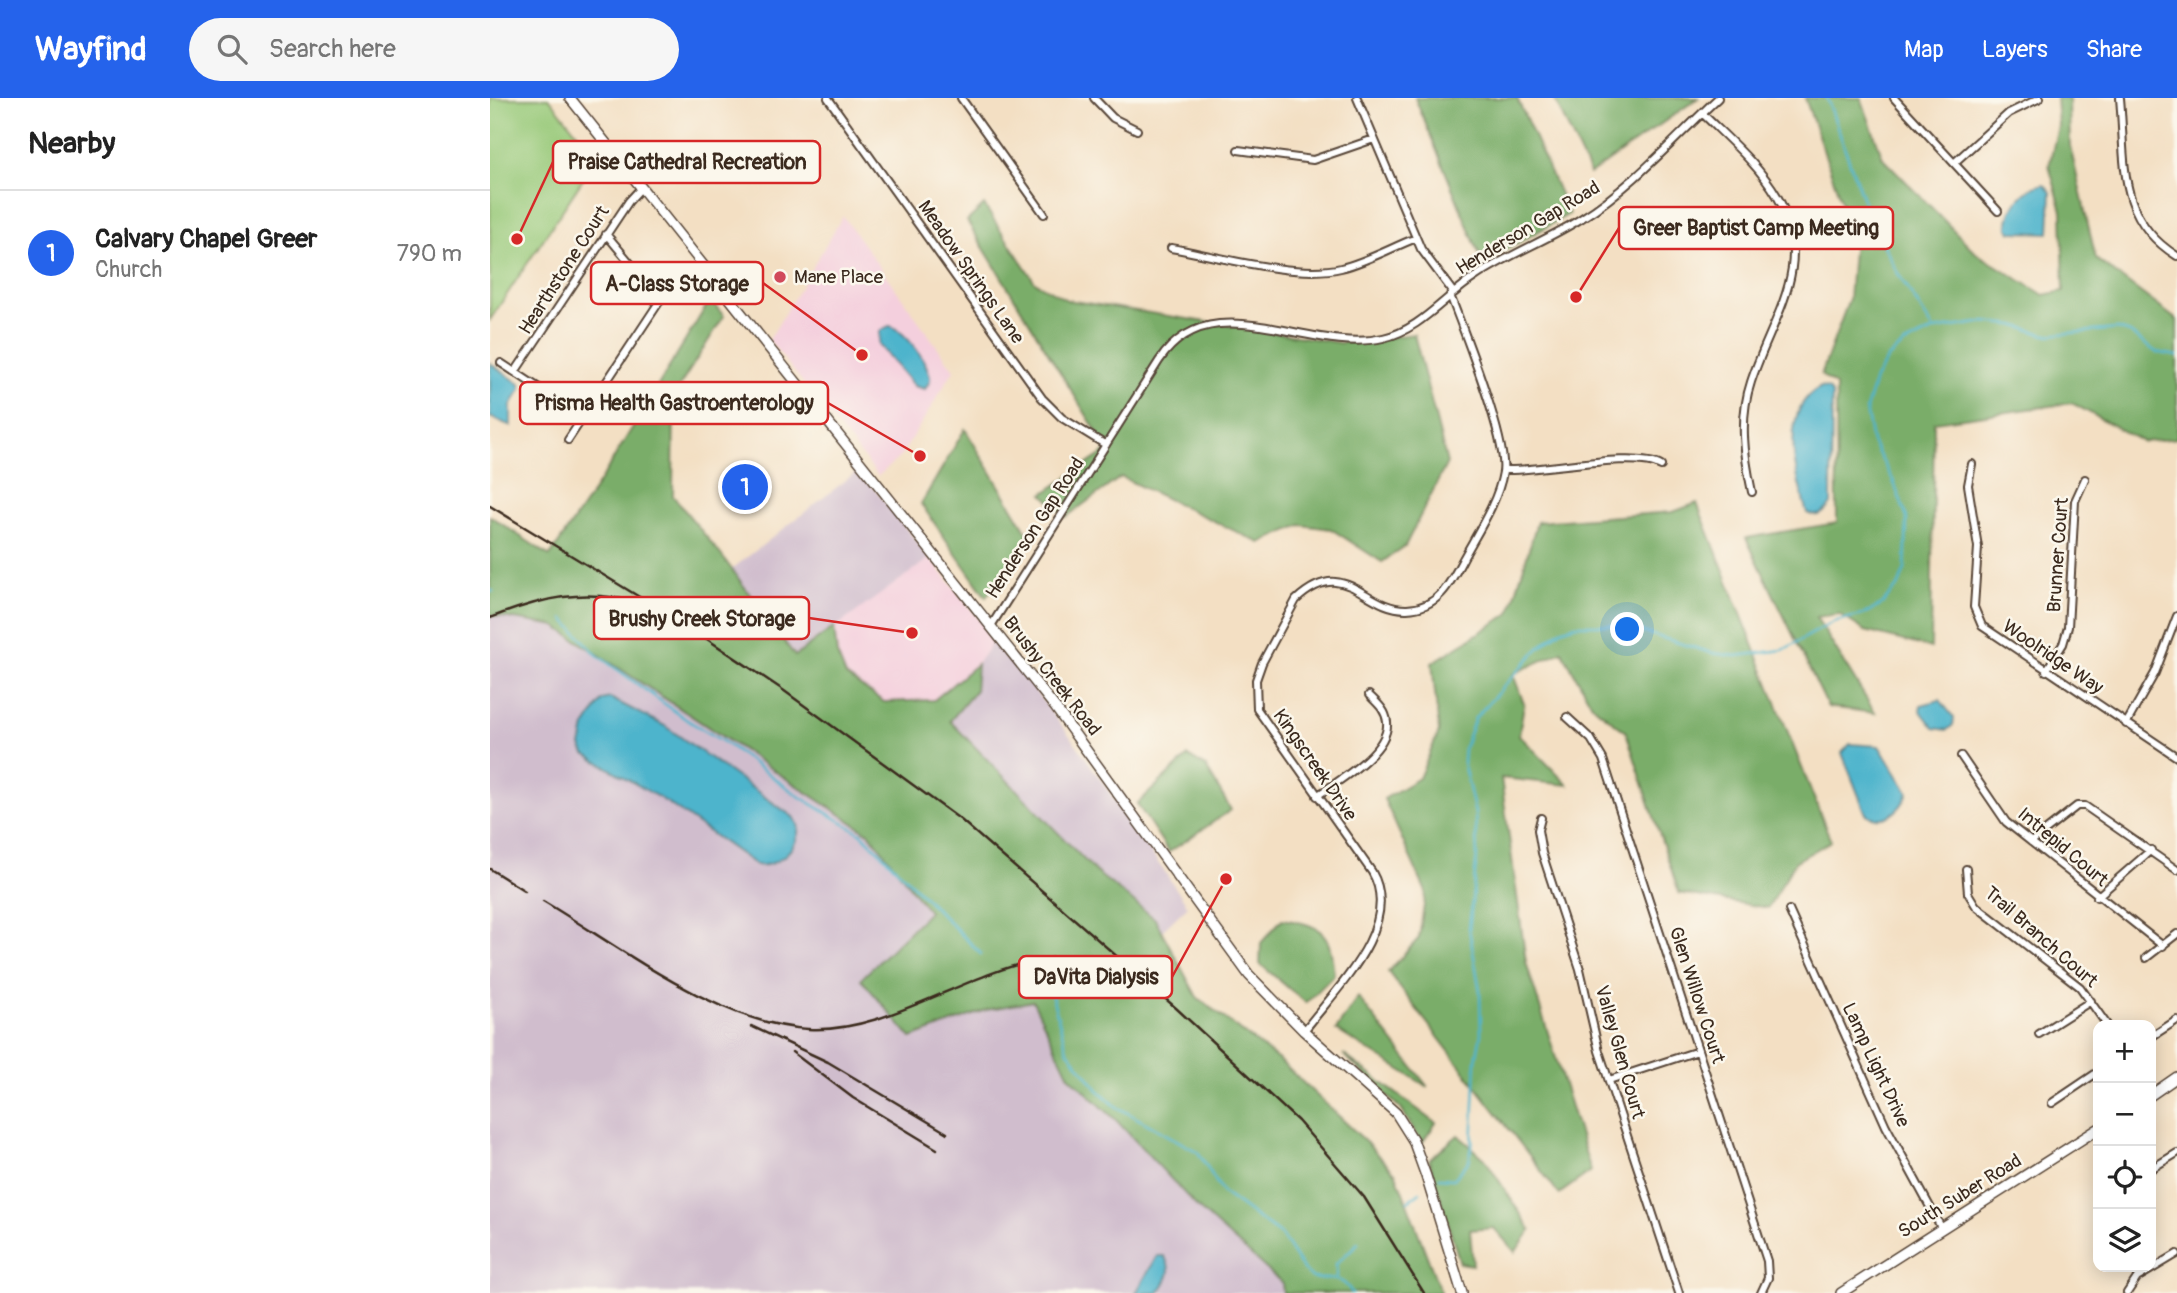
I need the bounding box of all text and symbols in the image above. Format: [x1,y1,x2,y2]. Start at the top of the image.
search box [189,18,679,81]
text: Wayfind [35,29,147,70]
icon: search [213,30,251,68]
text: Search here [269,33,396,65]
text: Map [1904,35,1944,64]
text: Layers [1982,35,2048,64]
text: Share [2086,35,2142,64]
text: Nearby [28,125,115,162]
callout: Praise Cathedral Recreation [553,141,820,183]
text: Praise Cathedral Recreation [567,149,807,176]
street label: Henderson Gap Road [1452,176,1604,280]
street label: Meadow Springs Lane [912,196,1030,349]
street label: Hearthstone Court [513,201,615,339]
callout: Greer Baptist Camp Meeting [1619,207,1893,249]
text: Greer Baptist Camp Meeting [1633,215,1879,242]
text: Calvary Chapel Greer [95,223,317,255]
text: 1 [47,239,56,268]
text: 790 m [397,239,462,268]
text: Church [95,255,162,284]
callout: A-Class Storage [591,262,763,304]
place label: Mane Place [794,265,884,289]
marker: Mane Place [772,269,788,285]
text: A-Class Storage [605,271,750,298]
callout: Prisma Health Gastroenterology [520,382,828,424]
text: Prisma Health Gastroenterology [534,390,814,417]
street label: Henderson Gap Road [980,453,1090,603]
pin: 1 [722,461,768,513]
street label: Brunner Court [2042,497,2074,613]
callout: Brushy Creek Storage [594,597,809,639]
text: Brushy Creek Storage [609,606,796,633]
street label: Brushy Creek Road [998,611,1106,741]
your location [1610,612,1644,646]
street label: Woolridge Way [1998,614,2108,700]
street label: Kingscreek Drive [1268,705,1363,826]
street label: Intrepid Court [2013,802,2114,892]
street label: Trail Branch Court [1979,881,2103,993]
street label: Glen Willow Court [1664,924,1731,1067]
callout: DaVita Dialysis [1019,956,1172,998]
text: DaVita Dialysis [1033,964,1159,991]
street label: Valley Glen Court [1590,983,1651,1122]
street label: Lamp Light Drive [1837,999,1916,1132]
map controls [2093,1020,2156,1272]
button: + [2093,1020,2156,1083]
button: − [2093,1083,2156,1146]
button: locate [2093,1146,2156,1209]
street label: South Suber Road [1894,1148,2026,1244]
button: layers [2093,1209,2156,1272]

